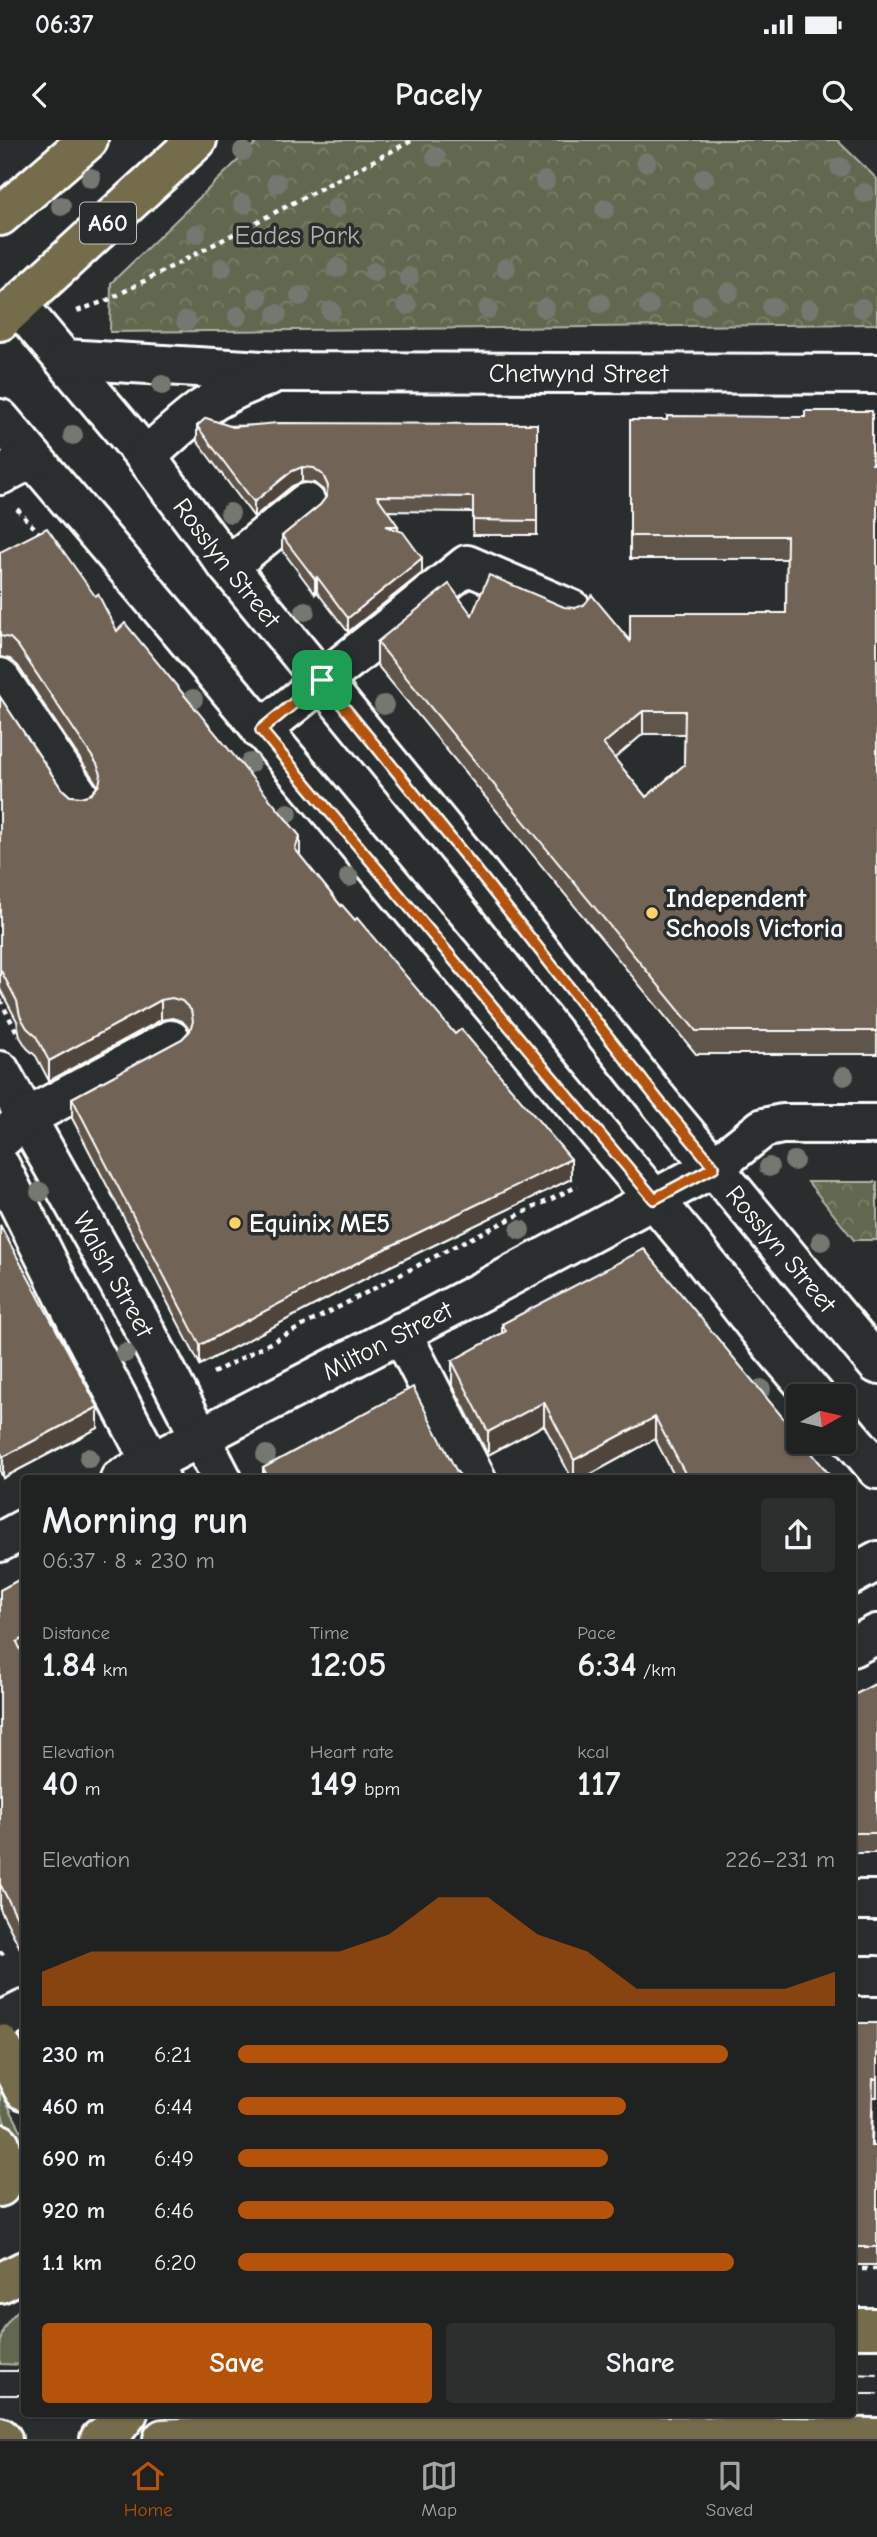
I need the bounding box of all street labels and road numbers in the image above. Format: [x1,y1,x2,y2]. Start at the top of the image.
road number: A60 [80,202,136,244]
street label: Chetwynd Street [489,359,670,389]
street label: Rosslyn Street [166,493,287,635]
street label: Rosslyn Street [719,1180,843,1320]
street label: Walsh Street [66,1207,160,1344]
street label: Milton Street [318,1294,459,1387]

